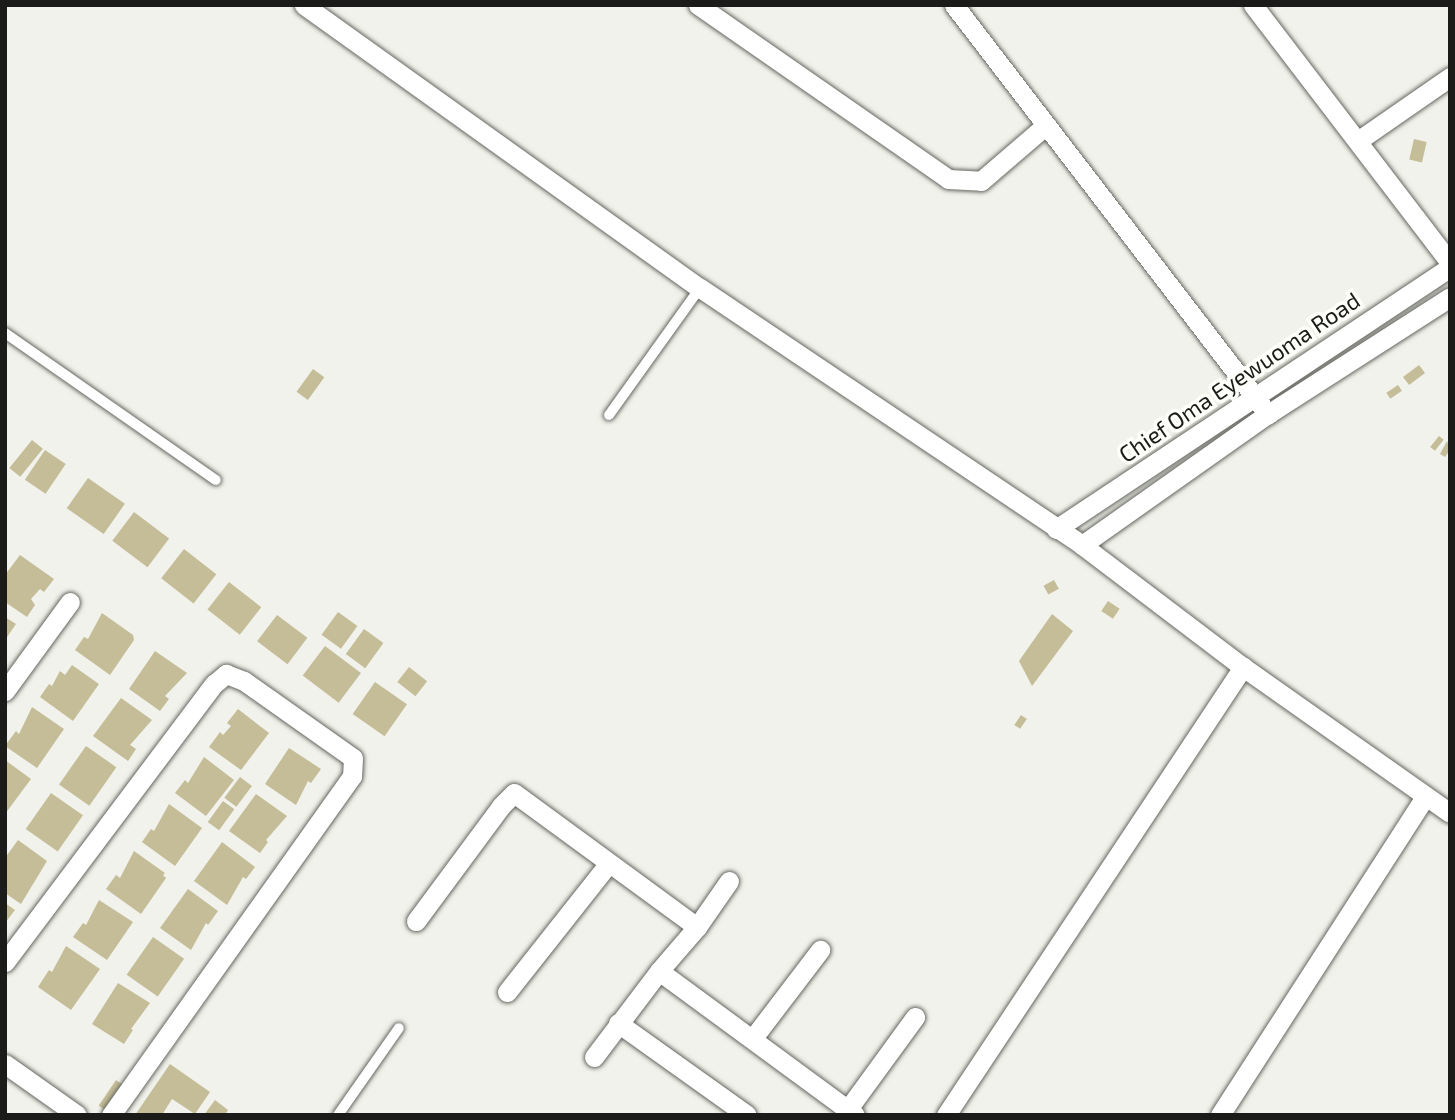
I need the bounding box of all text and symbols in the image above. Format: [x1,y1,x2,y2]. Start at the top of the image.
street label: Chief Oma Eyewuoma Road [1113,286,1365,468]

